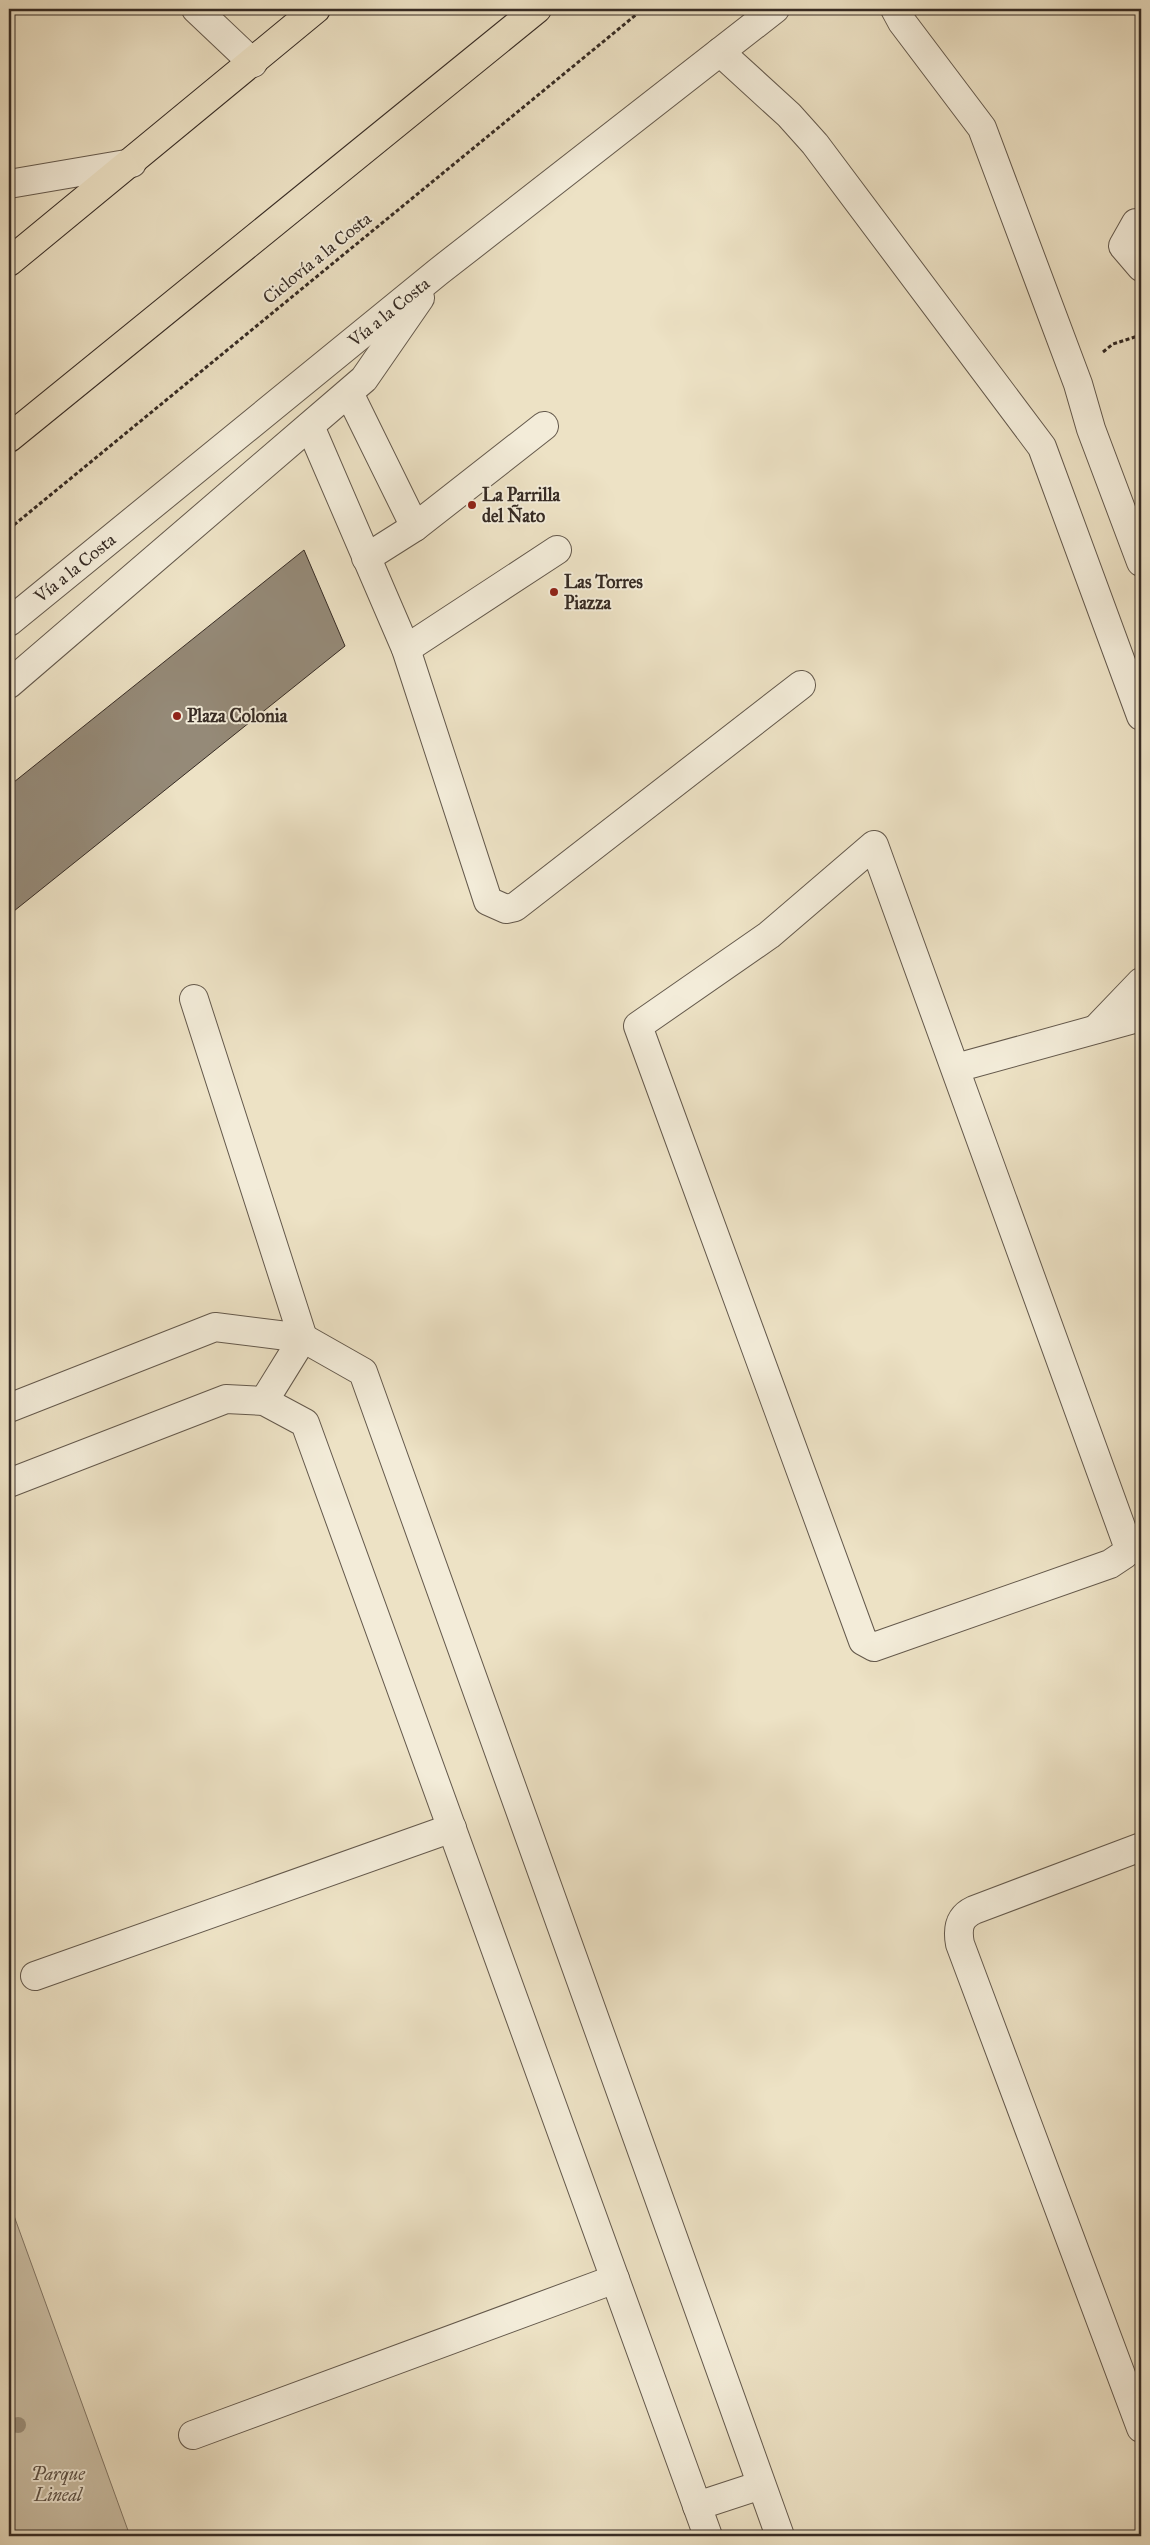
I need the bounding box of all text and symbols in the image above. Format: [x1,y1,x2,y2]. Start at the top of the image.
street label: Ciclovía a la Costa [258,207,376,309]
street label: Vía a la Costa [343,272,434,352]
place label: La Parrilla del Ñato [482,484,561,527]
marker: La Parrilla del Ñato [466,499,478,511]
street label: Vía a la Costa [29,528,120,608]
place label: Las Torres Piazza [564,571,643,614]
marker: Las Torres Piazza [548,586,560,598]
place label: Plaza Colonia [187,705,288,727]
marker: Plaza Colonia [171,710,183,722]
park label: Parque Lineal [31,2463,86,2506]

